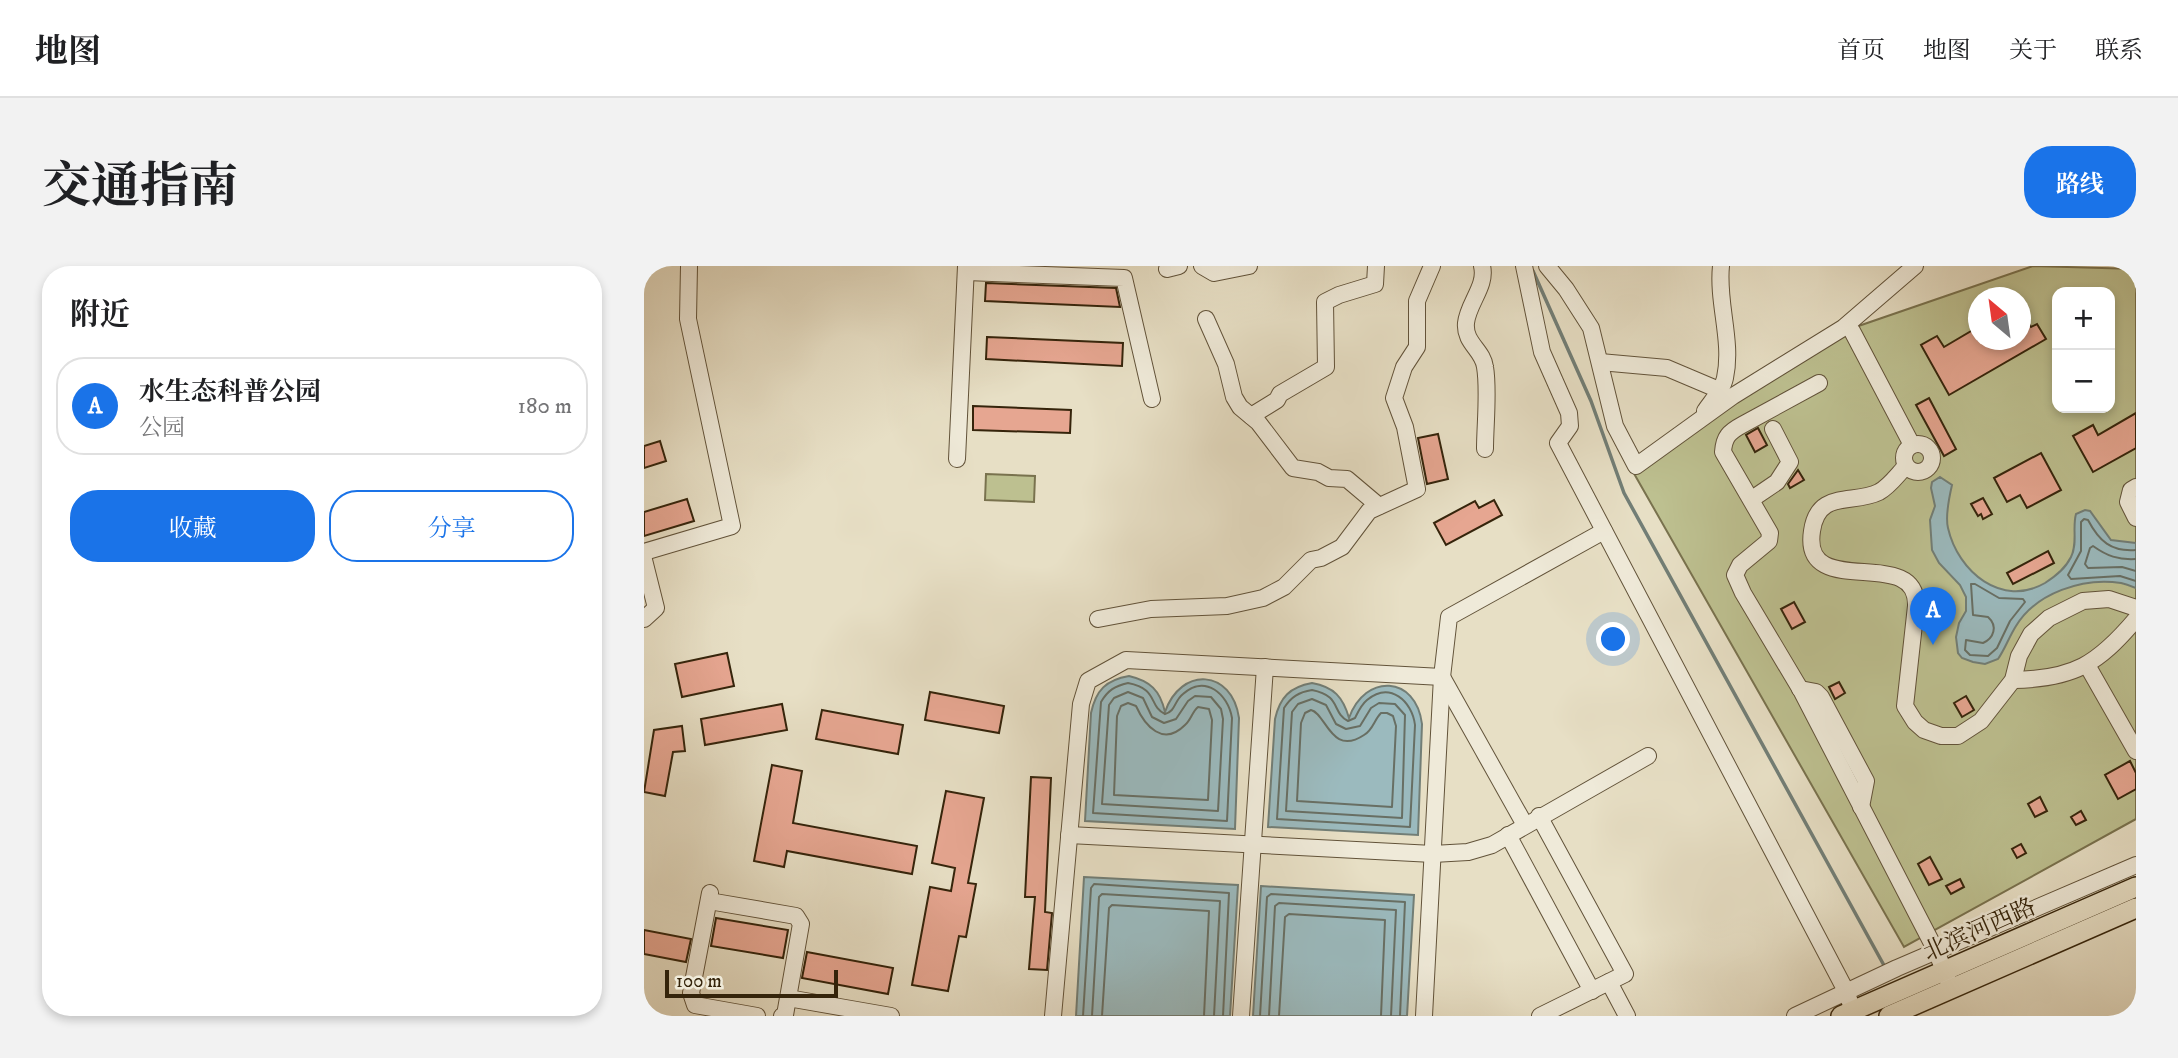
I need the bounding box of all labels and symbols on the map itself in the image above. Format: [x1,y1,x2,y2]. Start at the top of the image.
north arrow [1968,287,2031,350]
pin: A [1910,587,1956,645]
your location [1596,622,1630,656]
street label: 北滨河西路 [1918,892,2040,968]
scale bar [665,967,838,999]

